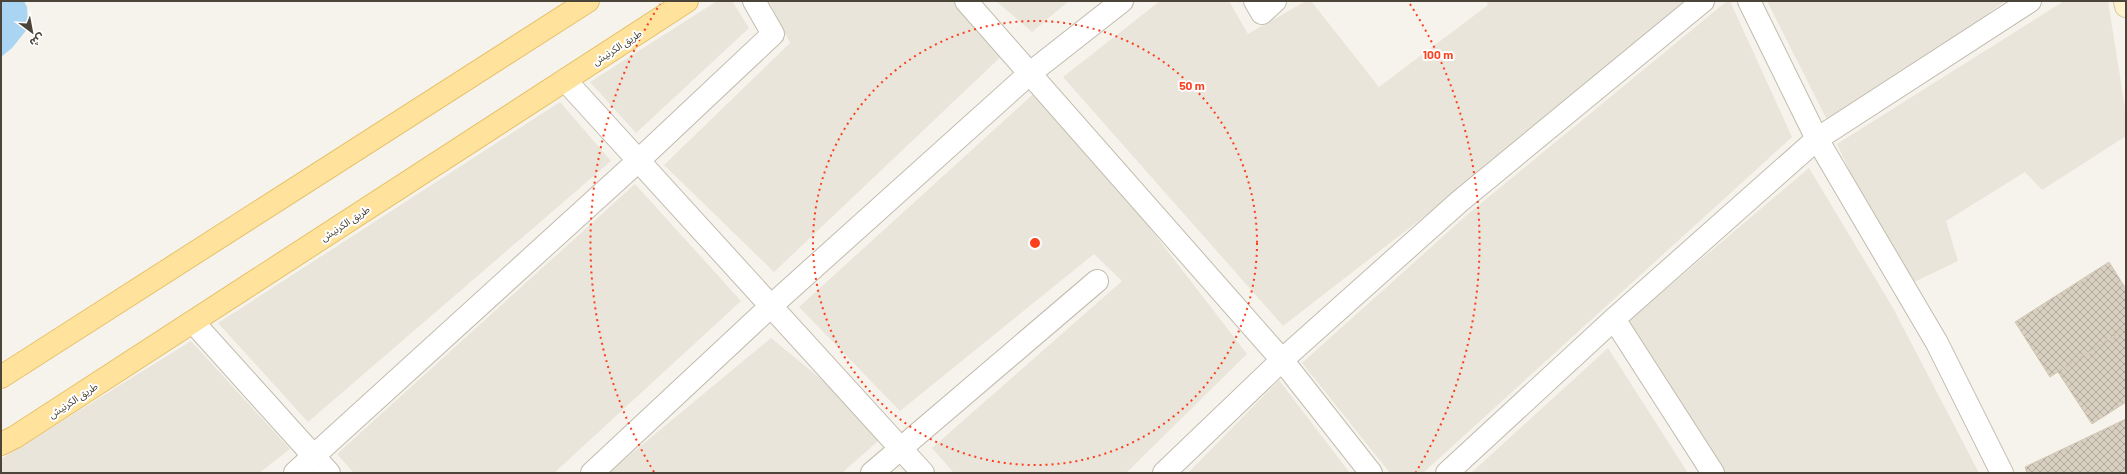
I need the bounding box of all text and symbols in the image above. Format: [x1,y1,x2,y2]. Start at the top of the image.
north arrow [12,12,52,52]
street label: طريق الكرنيش [590,27,645,68]
text: ش [27,31,47,50]
text: 100 m [1423,47,1453,61]
text: 50 m [1179,78,1205,92]
street label: طريق الكرنيش [318,203,373,244]
centre of rings [1028,236,1042,250]
street label: طريق الكرنيش [46,380,101,421]

